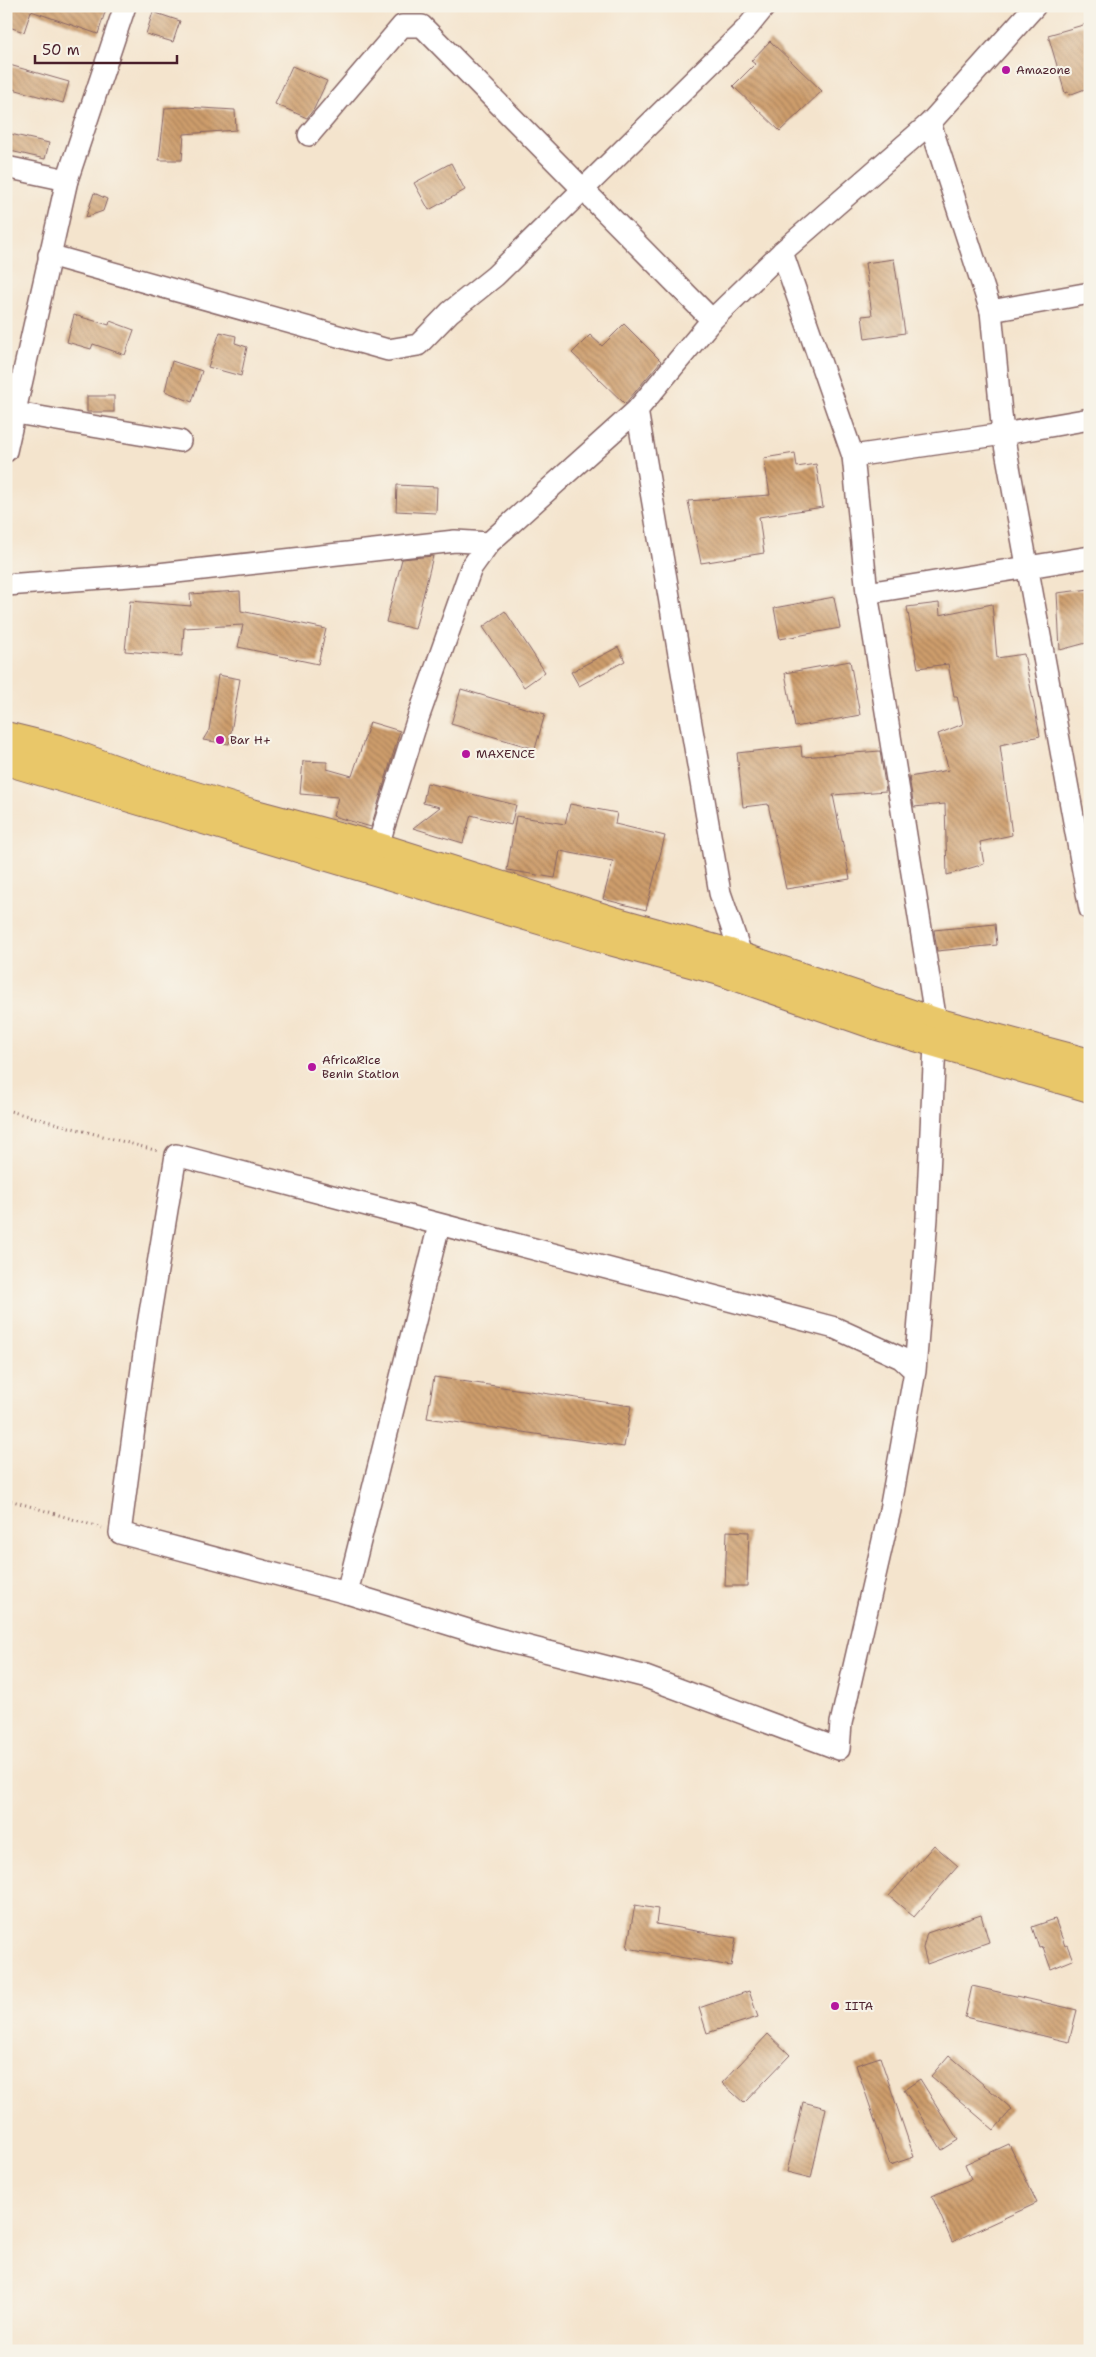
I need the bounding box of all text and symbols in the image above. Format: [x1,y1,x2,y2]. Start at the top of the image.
scale bar [35,32,178,64]
text: 50 m [42,40,80,60]
place label: Amazone [1016,62,1071,78]
marker: Amazone [1000,64,1012,76]
place label: Bar H+ [230,732,271,748]
marker: Bar H+ [214,734,226,746]
place label: MAXENCE [476,746,535,762]
marker: MAXENCE [460,748,472,760]
place label: AfricaRice Benin Station [322,1052,399,1082]
marker: AfricaRice Benin Station [306,1061,318,1073]
place label: IITA [845,1998,874,2014]
marker: IITA [829,2000,841,2012]

